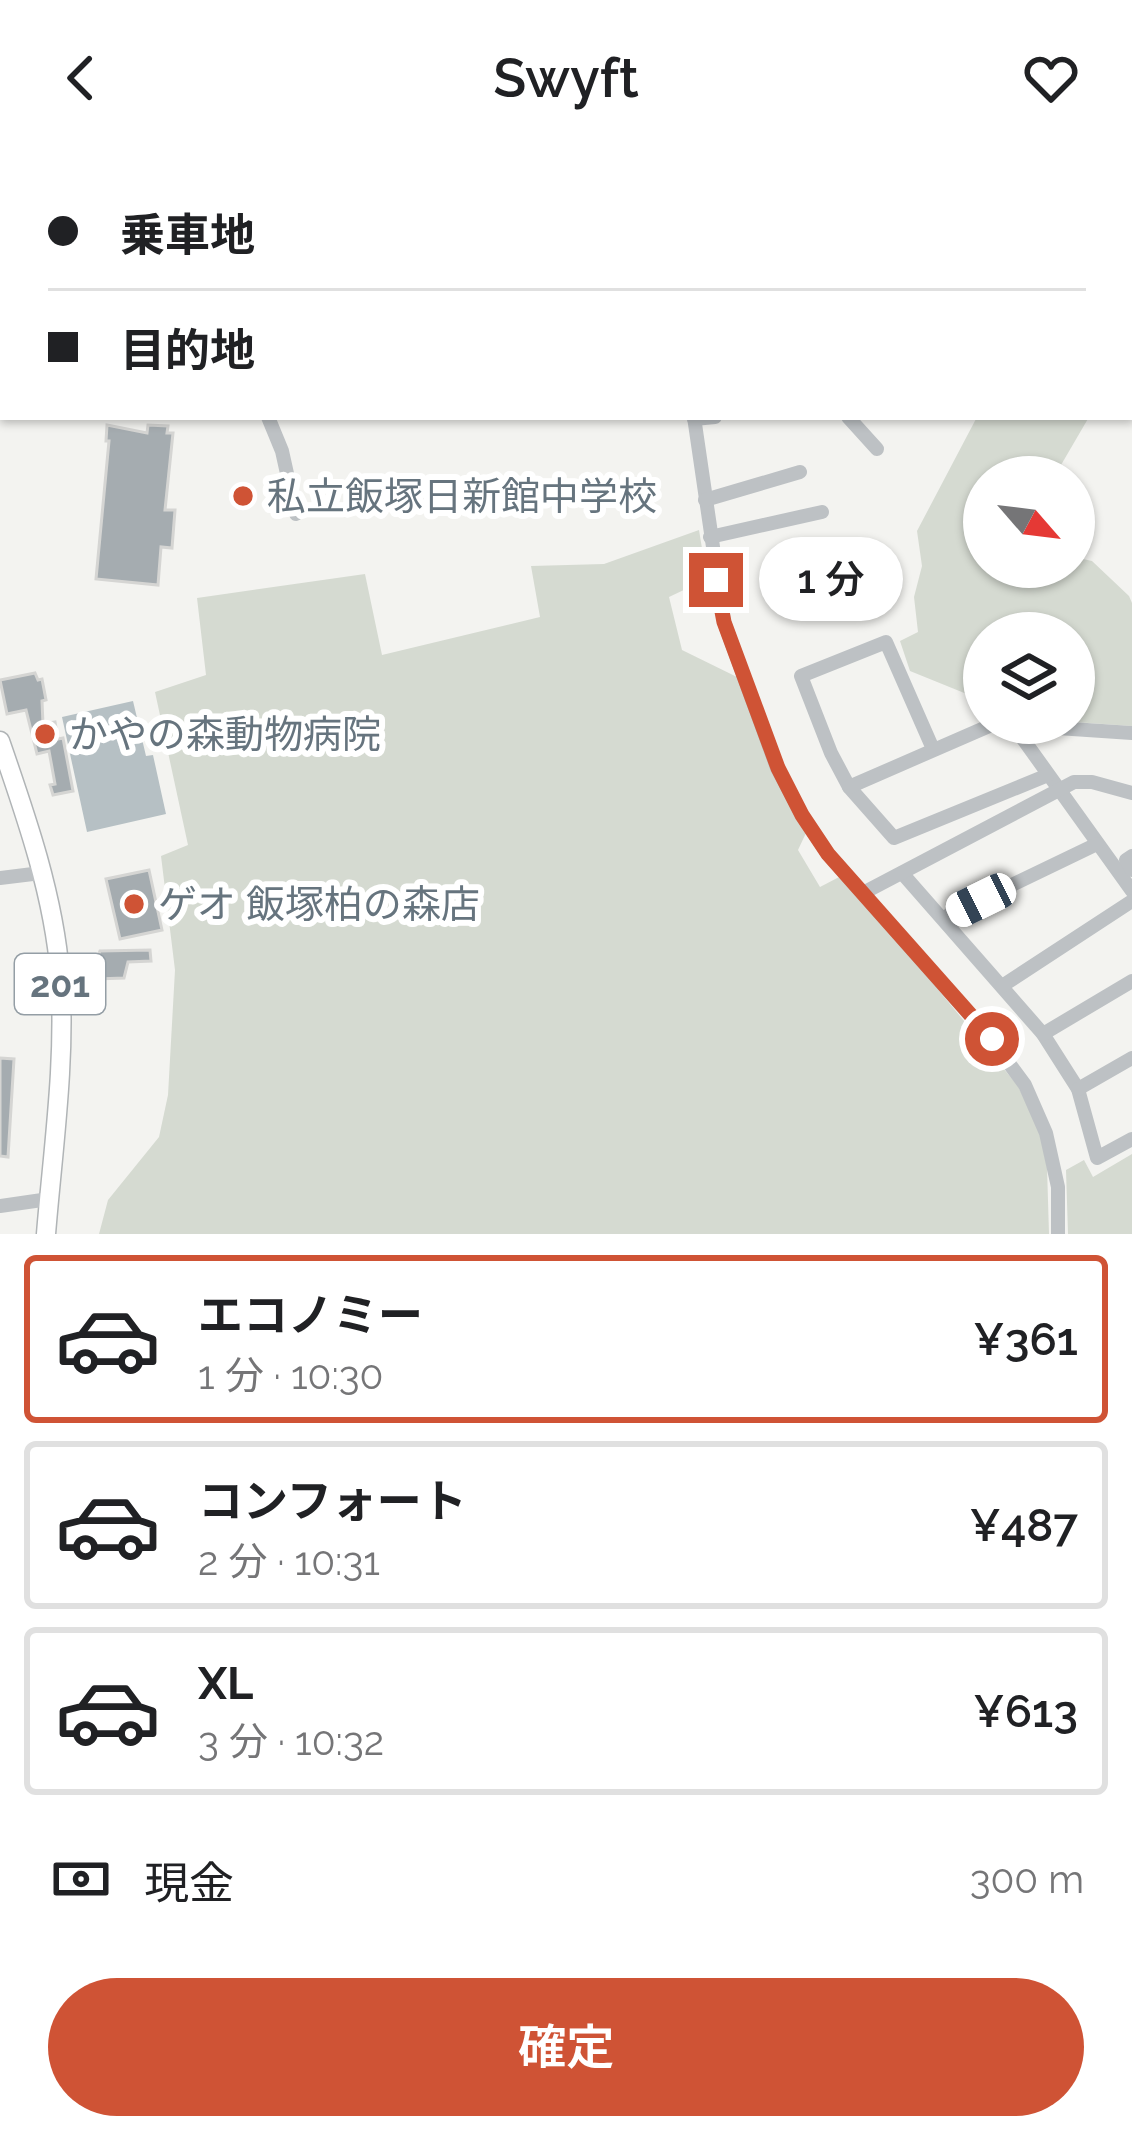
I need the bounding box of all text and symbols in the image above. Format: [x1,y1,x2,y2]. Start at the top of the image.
icon: back [48,45,114,111]
icon: heart [1018,45,1084,111]
text: Swyft [493,46,639,110]
text: 乗車地 [120,209,255,262]
text: 目的地 [120,324,255,377]
north arrow [963,456,1095,588]
map controls [963,456,1095,744]
place label: 私立飯塚日新館中学校 [267,473,657,519]
marker: 私立飯塚日新館中学校 [230,483,256,509]
callout: 1 分 [758,538,902,622]
route end [689,553,743,607]
text: 1 分 [797,556,865,602]
button: layers [963,612,1095,744]
place label: かやの森動物病院 [69,711,381,757]
marker: かやの森動物病院 [32,721,58,747]
car [941,868,1021,932]
place label: ゲオ 飯塚柏の森店 [158,881,480,927]
marker: ゲオ 飯塚柏の森店 [121,891,147,917]
road number: 201 [15,954,105,1014]
route start [965,1012,1019,1066]
icon: car [54,1285,162,1393]
text: エコノミー [198,1289,423,1342]
text: ¥361 [973,1313,1078,1366]
text: 1 分 · 10:30 [198,1352,383,1398]
icon: car [54,1471,162,1579]
text: コンフォート [198,1475,467,1528]
text: ¥487 [969,1499,1078,1552]
text: 2 分 · 10:31 [198,1538,380,1584]
icon: car [54,1657,162,1765]
text: XL [198,1657,253,1710]
text: ¥613 [973,1685,1078,1738]
text: 3 分 · 10:32 [198,1718,384,1764]
icon: cash [48,1846,114,1912]
text: 300 m [970,1856,1084,1902]
text: 現金 [144,1857,234,1910]
button: 確定 [48,1978,1084,2116]

